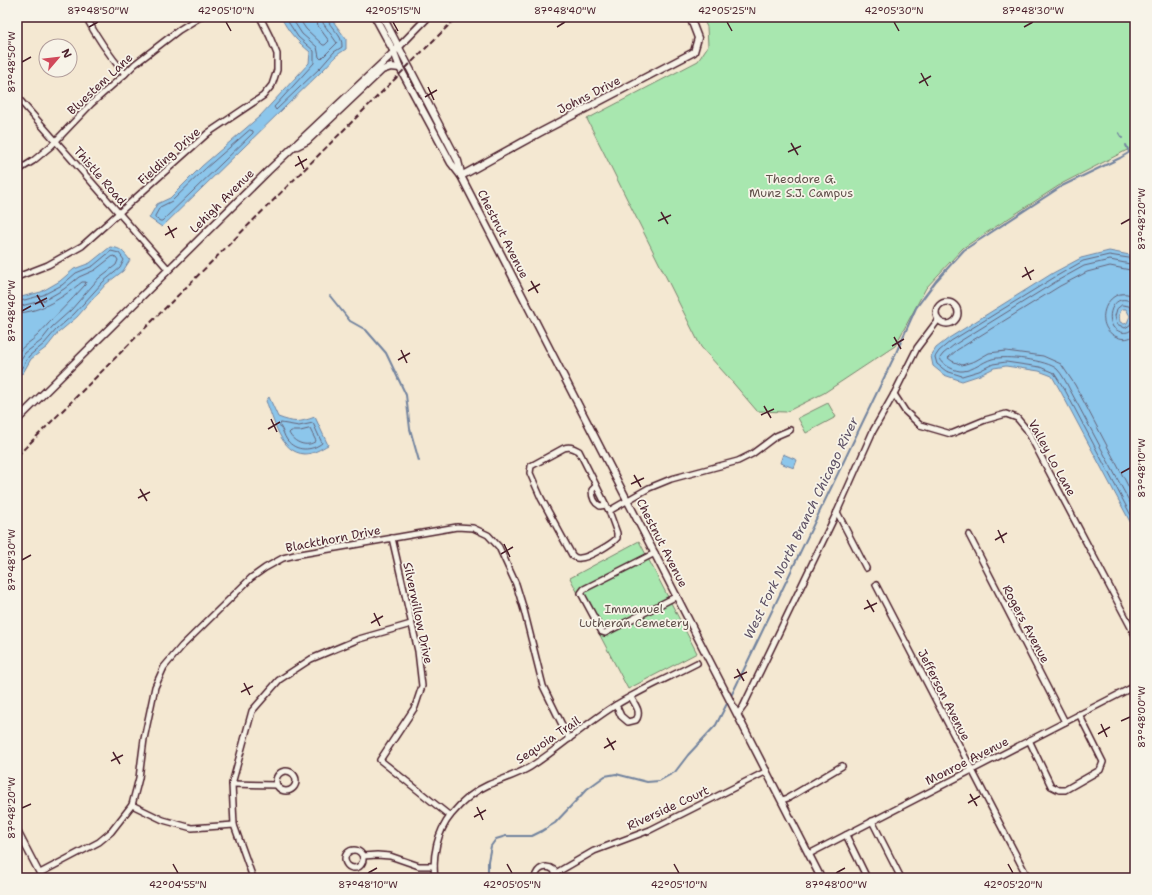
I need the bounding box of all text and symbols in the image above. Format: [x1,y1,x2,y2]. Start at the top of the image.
text: 87°48'50"W [67,4,129,17]
text: 42°05'10"N [198,4,254,17]
text: 42°05'15"N [365,4,421,17]
text: 87°48'40"W [534,4,596,17]
text: 42°05'25"N [698,4,756,17]
text: 42°05'30"N [864,4,924,17]
text: 87°48'30"W [1002,4,1064,17]
text: 87°48'50"W [5,31,18,93]
north arrow [38,38,78,78]
text: N [58,46,75,61]
street label: Bluestem Lane [64,49,136,118]
street label: Johns Drive [555,72,623,118]
street label: Fielding Drive [134,124,204,188]
street label: Thistle Road [70,143,130,209]
street label: Lehigh Avenue [186,165,258,237]
park label: Theodore G. Munz S.J. Campus [749,171,853,201]
street label: Chestnut Avenue [474,187,532,281]
text: 87°48'20"W [1135,188,1148,250]
text: 87°48'40"W [5,280,18,342]
water label: West Fork North Branch Chicago River [740,414,863,642]
street label: Valley Lo Lane [1024,417,1080,499]
text: 87°48'10"W [1135,438,1148,498]
street label: Chestnut Avenue [633,496,691,590]
street label: Blackthorn Drive [284,522,382,556]
text: 87°48'30"W [5,529,18,591]
street label: Silverwillow Drive [399,561,437,665]
street label: Rogers Avenue [999,582,1053,666]
park label: Immanuel Lutheran Cemetery [579,601,689,631]
street label: Jefferson Avenue [914,647,974,744]
text: 87°48'00"W [1135,685,1148,748]
street label: Sequoia Trail [513,712,584,767]
street label: Monroe Avenue [923,733,1012,789]
text: 87°48'20"W [5,777,18,839]
street label: Riverside Court [624,782,712,834]
text: 42°04'55"N [149,878,207,891]
text: 87°48'10"W [338,878,398,891]
text: 42°05'05"N [483,878,541,891]
text: 42°05'10"N [651,878,707,891]
text: 87°48'00"W [805,878,868,891]
text: 42°05'20"N [983,878,1043,891]

